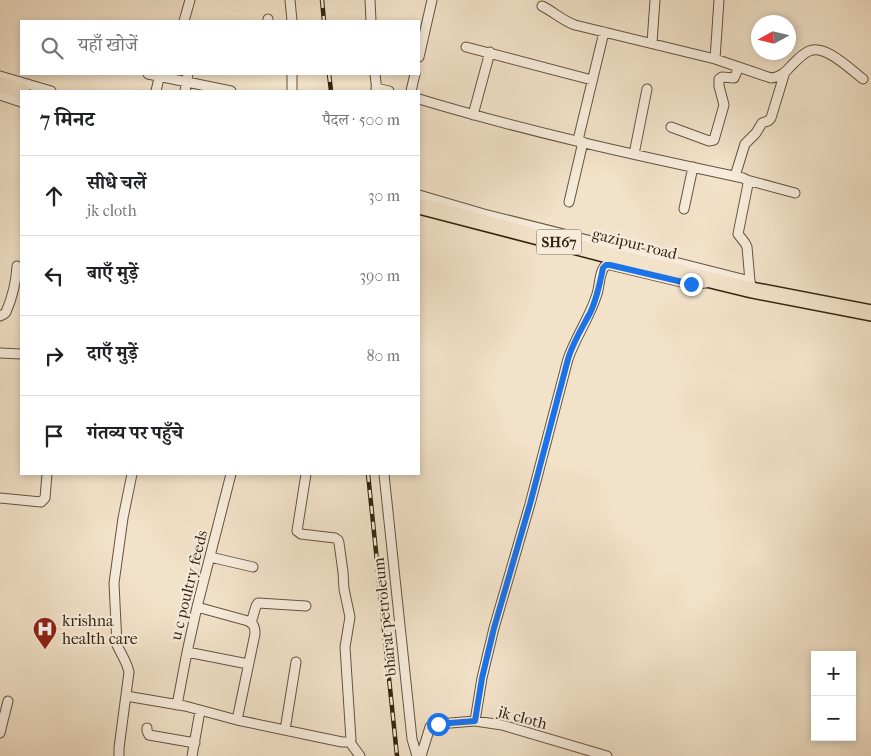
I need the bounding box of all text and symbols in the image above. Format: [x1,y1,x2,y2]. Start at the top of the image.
north arrow [751,15,796,60]
search box [20,20,420,75]
icon: search [38,34,66,62]
text: यहाँ खोजें [78,34,138,56]
text: 7 मिनट [40,107,94,131]
text: पैदल · 500 m [322,110,400,129]
text: सीधे चलें [87,172,146,194]
icon: ahead [40,182,68,210]
text: 30 m [368,186,400,205]
text: jk cloth [87,201,137,220]
street label: gazipur road [591,224,679,263]
road number: SH67 [536,230,582,254]
icon: left [40,262,68,290]
text: बाएँ मुड़ें [87,262,138,284]
text: 390 m [359,266,400,285]
route end [680,273,703,296]
icon: right [40,342,68,370]
text: दाएँ मुड़ें [87,342,138,364]
text: 80 m [366,346,400,365]
icon: arrive [40,422,68,450]
text: गंतव्य पर पहुँचे [87,422,183,444]
street label: u c poultry feeds [165,528,211,643]
street label: bharat petroleum [369,556,400,678]
place label: krishna health care [62,611,138,648]
hospital icon: krishna health care [32,616,58,650]
map controls [811,651,856,741]
button: + [811,651,856,696]
button: − [811,696,856,741]
street label: jk cloth [494,701,549,733]
route start [427,713,450,736]

